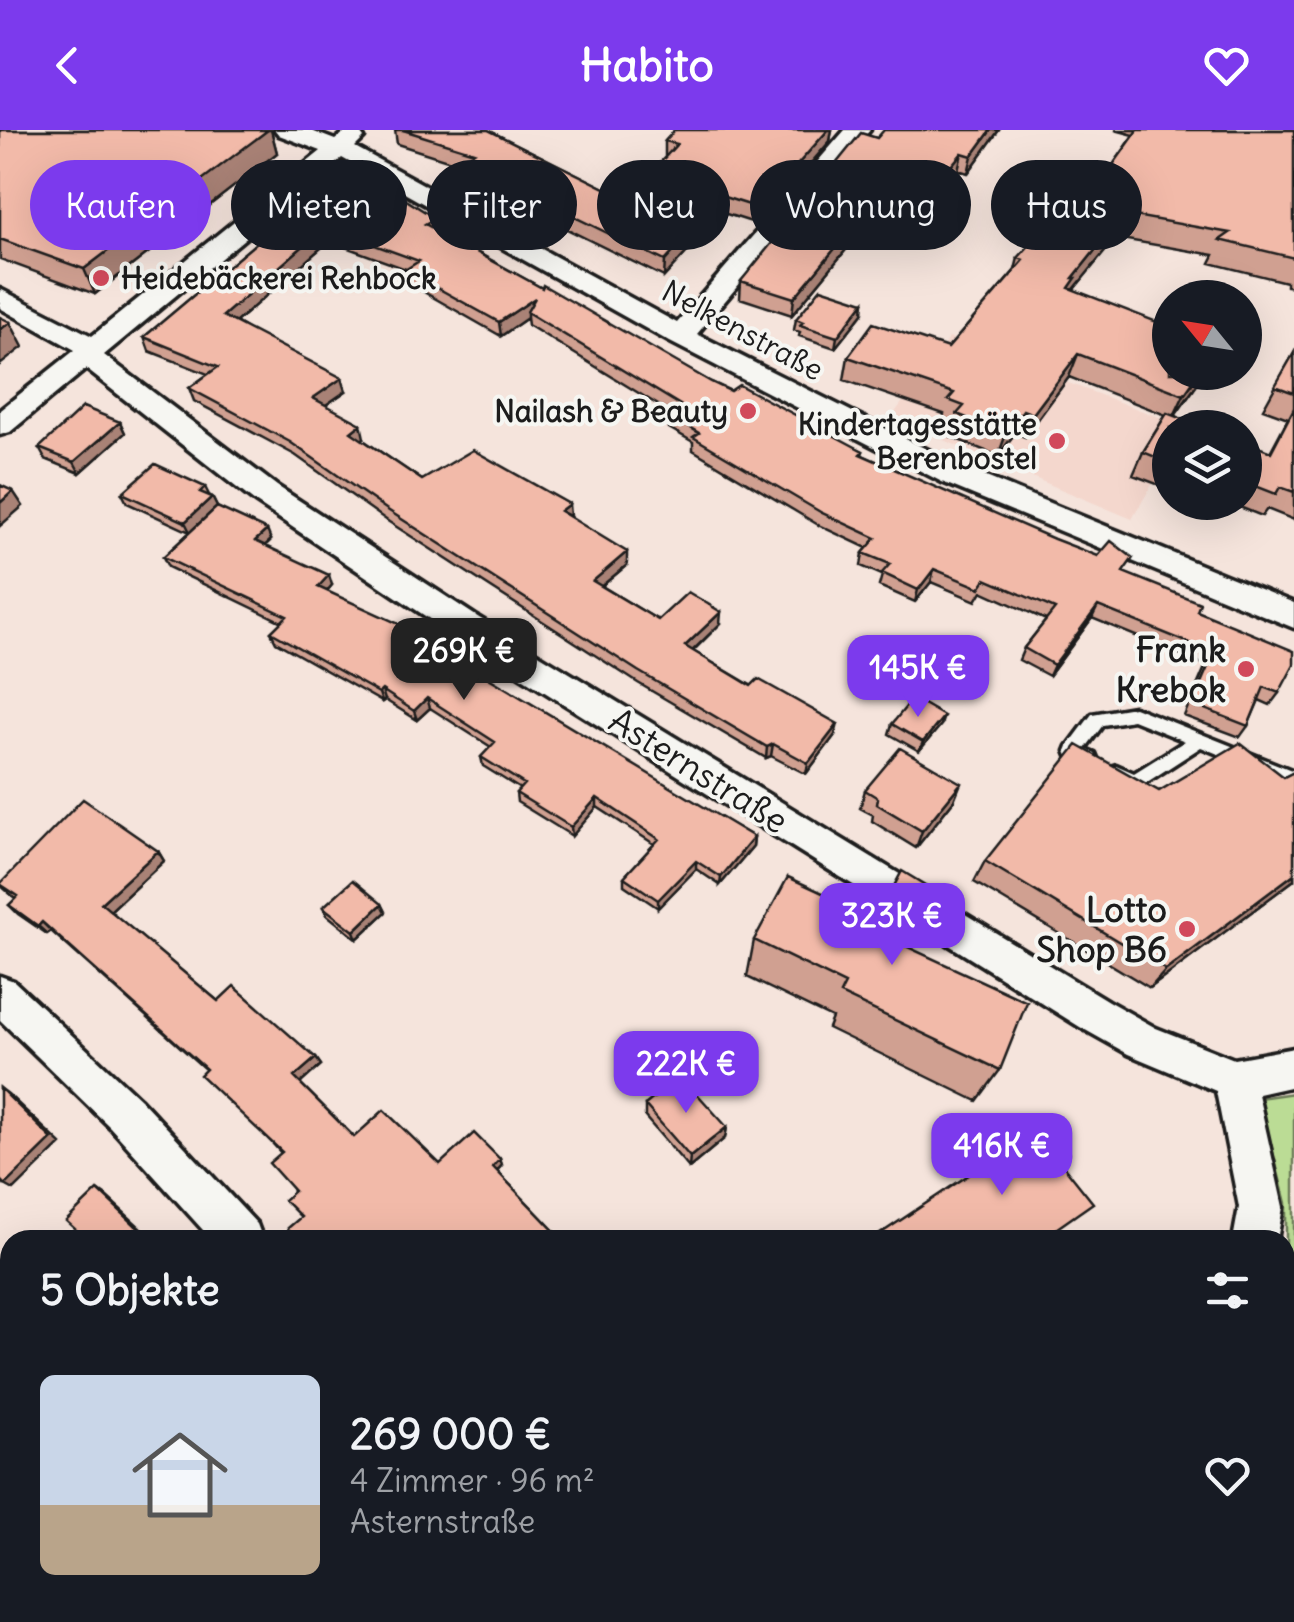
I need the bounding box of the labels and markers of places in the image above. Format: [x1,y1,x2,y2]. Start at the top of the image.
place label: Heidebäckerei Rehbock [121,259,436,297]
marker: Heidebäckerei Rehbock [90,267,112,289]
place label: Nailash & Beauty [494,392,728,430]
marker: Nailash & Beauty [737,400,759,422]
place label: Kindertagesstätte Berenbostel [798,405,1037,477]
marker: Kindertagesstätte Berenbostel [1046,430,1068,452]
pin: 269K € [383,618,545,703]
place label: Frank Krebok [1115,627,1226,711]
pin: 145K € [837,635,999,720]
marker: Frank Krebok [1235,658,1257,680]
pin: 323K € [811,883,973,968]
place label: Lotto Shop B6 [1036,887,1167,971]
marker: Lotto Shop B6 [1176,918,1198,940]
pin: 222K € [605,1031,767,1116]
pin: 416K € [921,1113,1083,1198]

